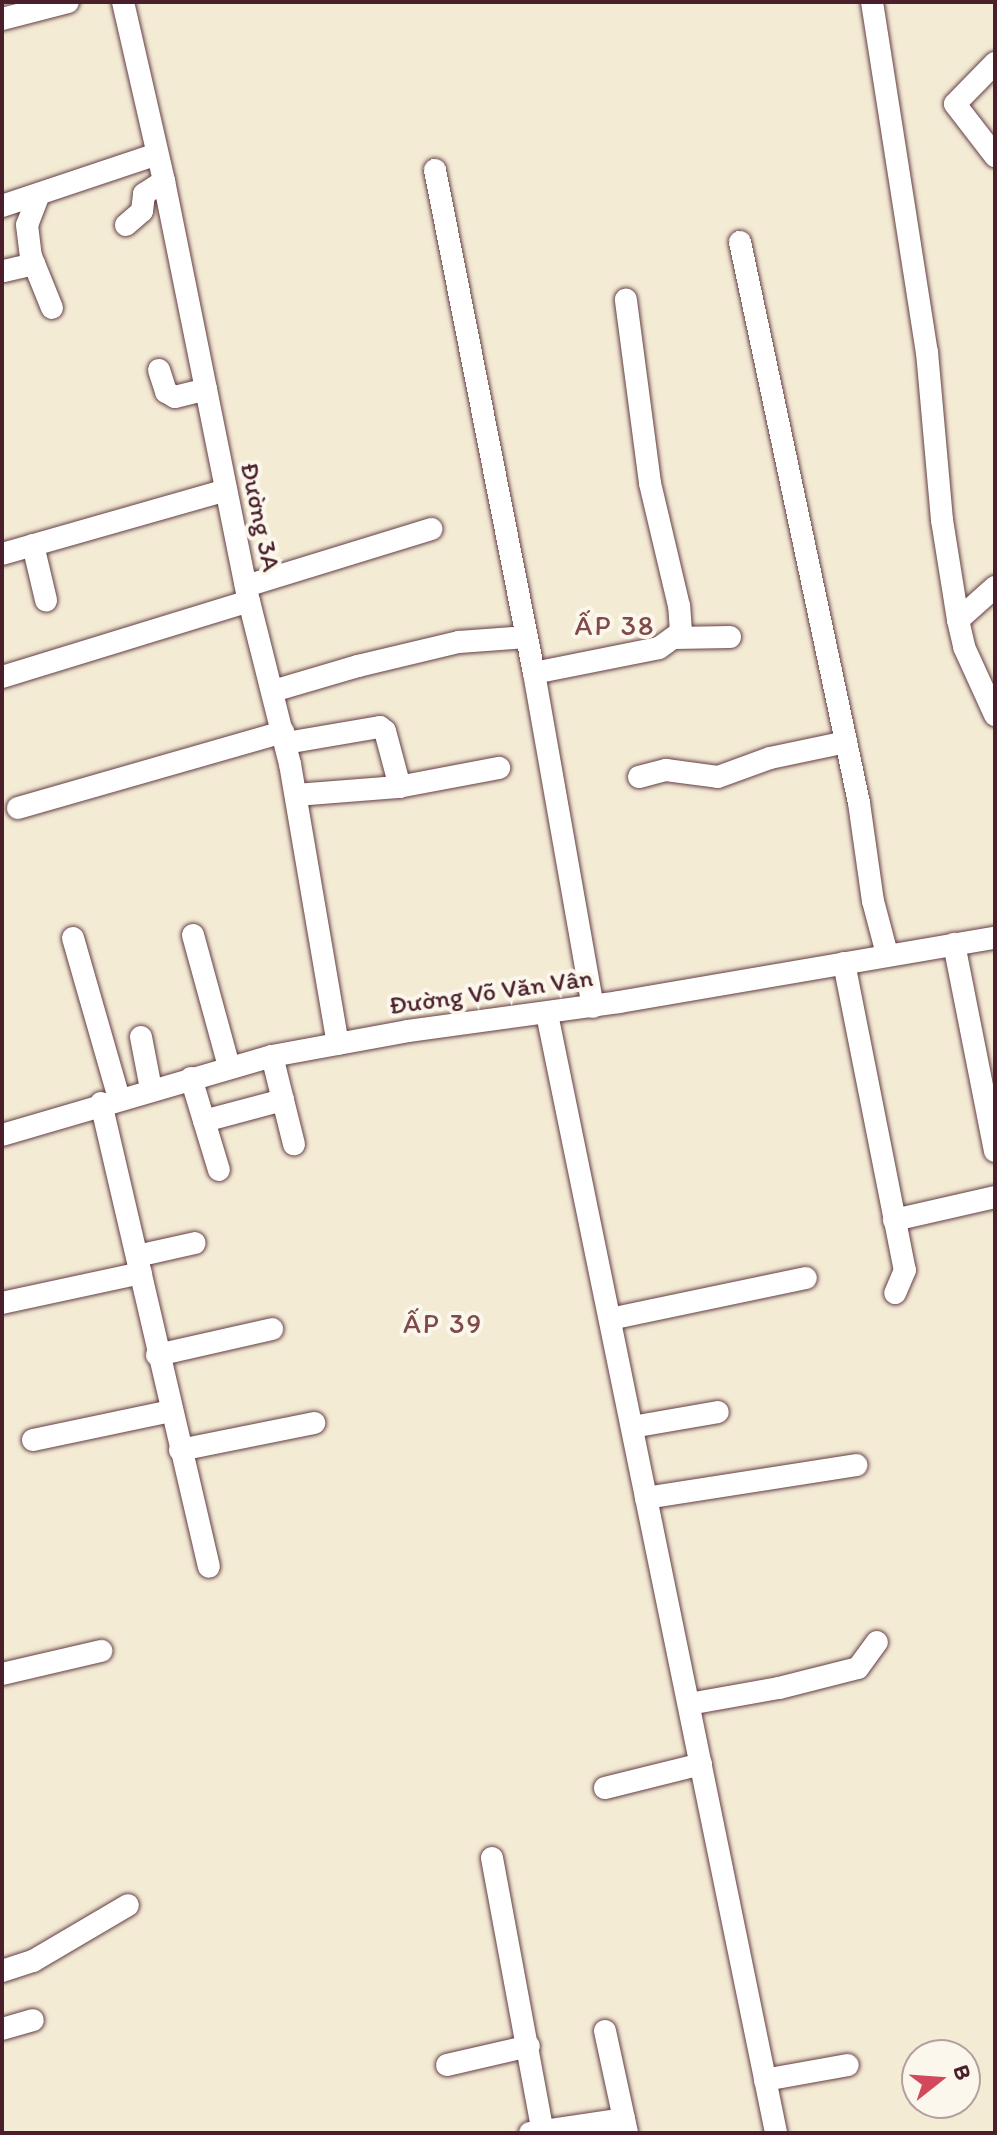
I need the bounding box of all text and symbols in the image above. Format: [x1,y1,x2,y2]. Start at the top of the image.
street label: Đường 3A [233,460,287,574]
district label: ẤP 38 [575,608,655,642]
street label: Đường Võ Văn Vân [388,962,594,1022]
district label: ẤP 39 [403,1306,483,1340]
north arrow [901,2039,981,2119]
text: B [948,2062,978,2083]

